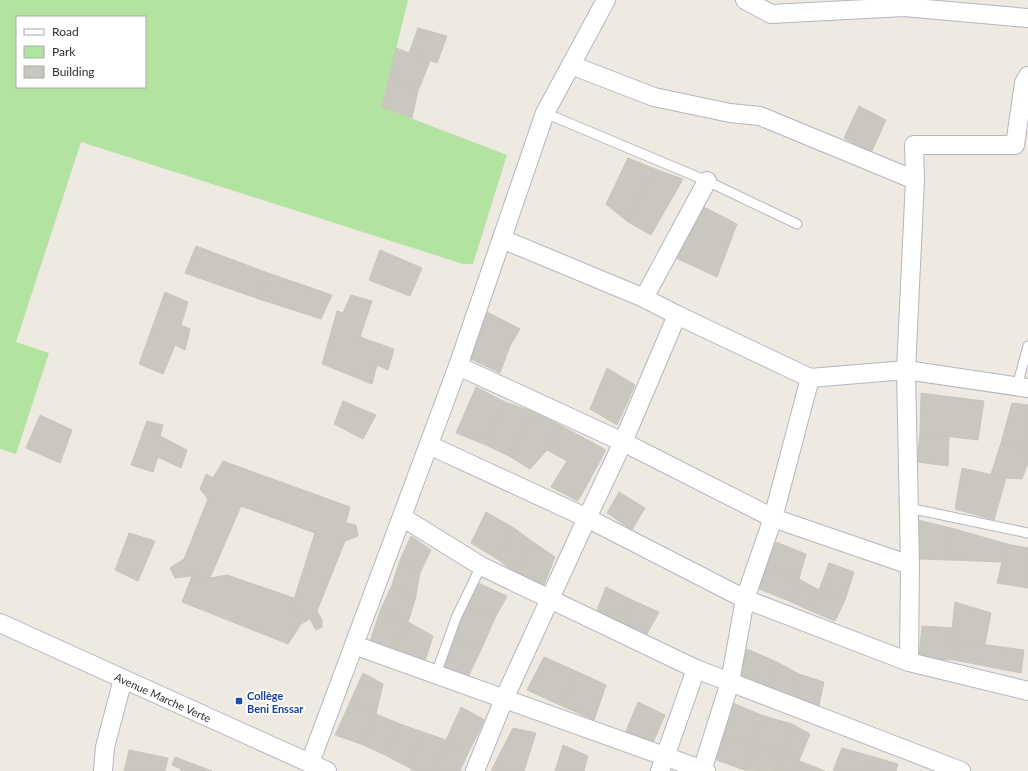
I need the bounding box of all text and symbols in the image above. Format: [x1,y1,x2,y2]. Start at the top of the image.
legend [16,16,146,88]
text: Road [52,24,79,39]
text: Park [52,44,76,59]
text: Building [52,64,95,79]
street label: Avenue Marche Verte [113,669,213,724]
place label: Collège Beni Enssar [247,689,304,715]
marker: Collège Beni Enssar [234,696,244,706]

